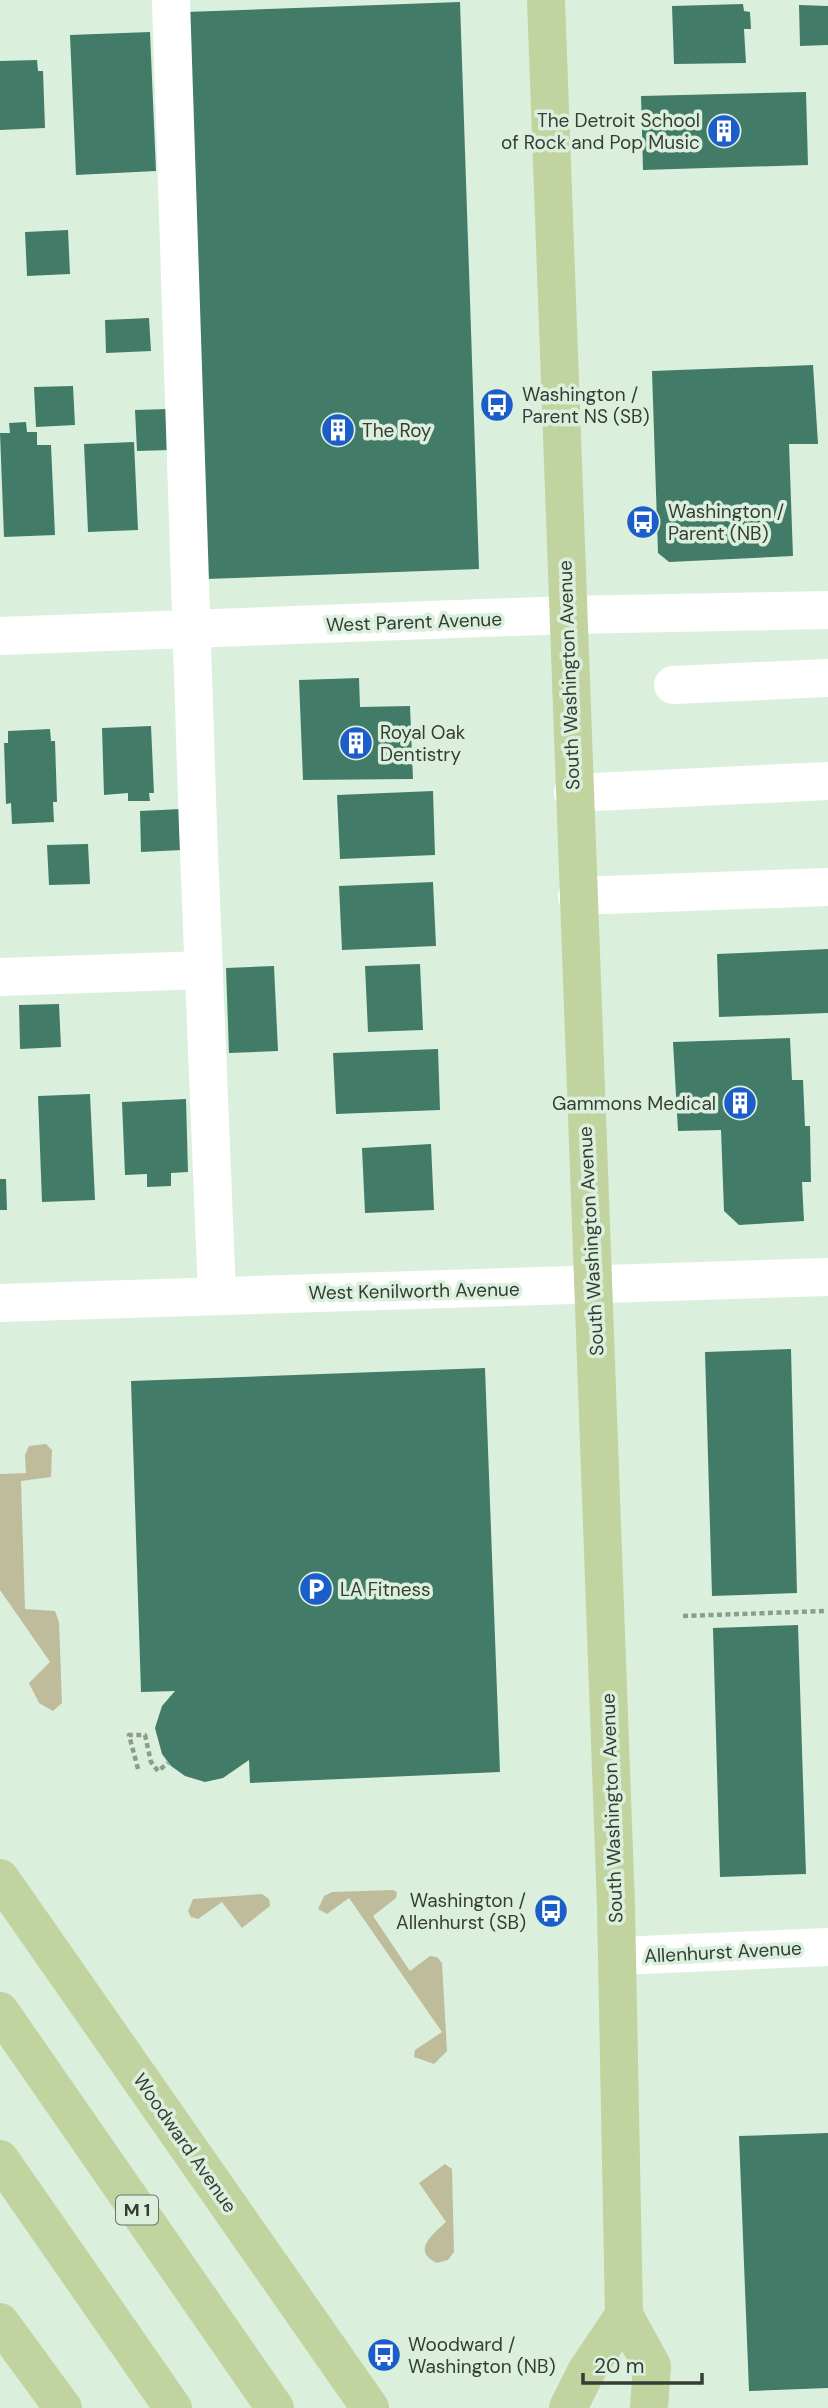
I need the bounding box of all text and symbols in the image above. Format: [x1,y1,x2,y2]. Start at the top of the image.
place label: The Detroit School of Rock and Pop Music [501,108,700,155]
building icon: The Detroit School of Rock and Pop Music [705,112,743,150]
place label: Washington / Parent NS (SB) [522,382,650,429]
bus stop icon: Washington / Parent NS (SB) [478,386,516,424]
building icon: The Roy [319,411,357,449]
place label: The Roy [362,418,432,443]
place label: Washington / Parent (NB) [668,499,784,546]
bus stop icon: Washington / Parent (NB) [624,503,662,541]
street label: South Washington Avenue [552,560,586,790]
street label: West Parent Avenue [326,606,502,638]
place label: Royal Oak Dentistry [380,720,466,767]
building icon: Royal Oak Dentistry [337,724,375,762]
building icon: Gammons Medical [721,1084,759,1122]
place label: Gammons Medical [552,1091,716,1116]
street label: South Washington Avenue [573,1126,609,1356]
street label: West Kenilworth Avenue [308,1277,520,1305]
parking icon: LA Fitness [297,1570,335,1608]
place label: LA Fitness [340,1577,431,1602]
street label: South Washington Avenue [595,1693,629,1923]
place label: Washington / Allenhurst (SB) [396,1888,526,1935]
bus stop icon: Washington / Allenhurst (SB) [532,1892,570,1930]
street label: Allenhurst Avenue [644,1935,802,1969]
street label: Woodward Avenue [128,2068,242,2218]
road number: M 1 [116,2196,158,2224]
place label: Woodward / Washington (NB) [408,2332,556,2379]
bus stop icon: Woodward / Washington (NB) [365,2336,403,2374]
scale bar [583,2342,702,2386]
text: 20 m [594,2352,645,2380]

